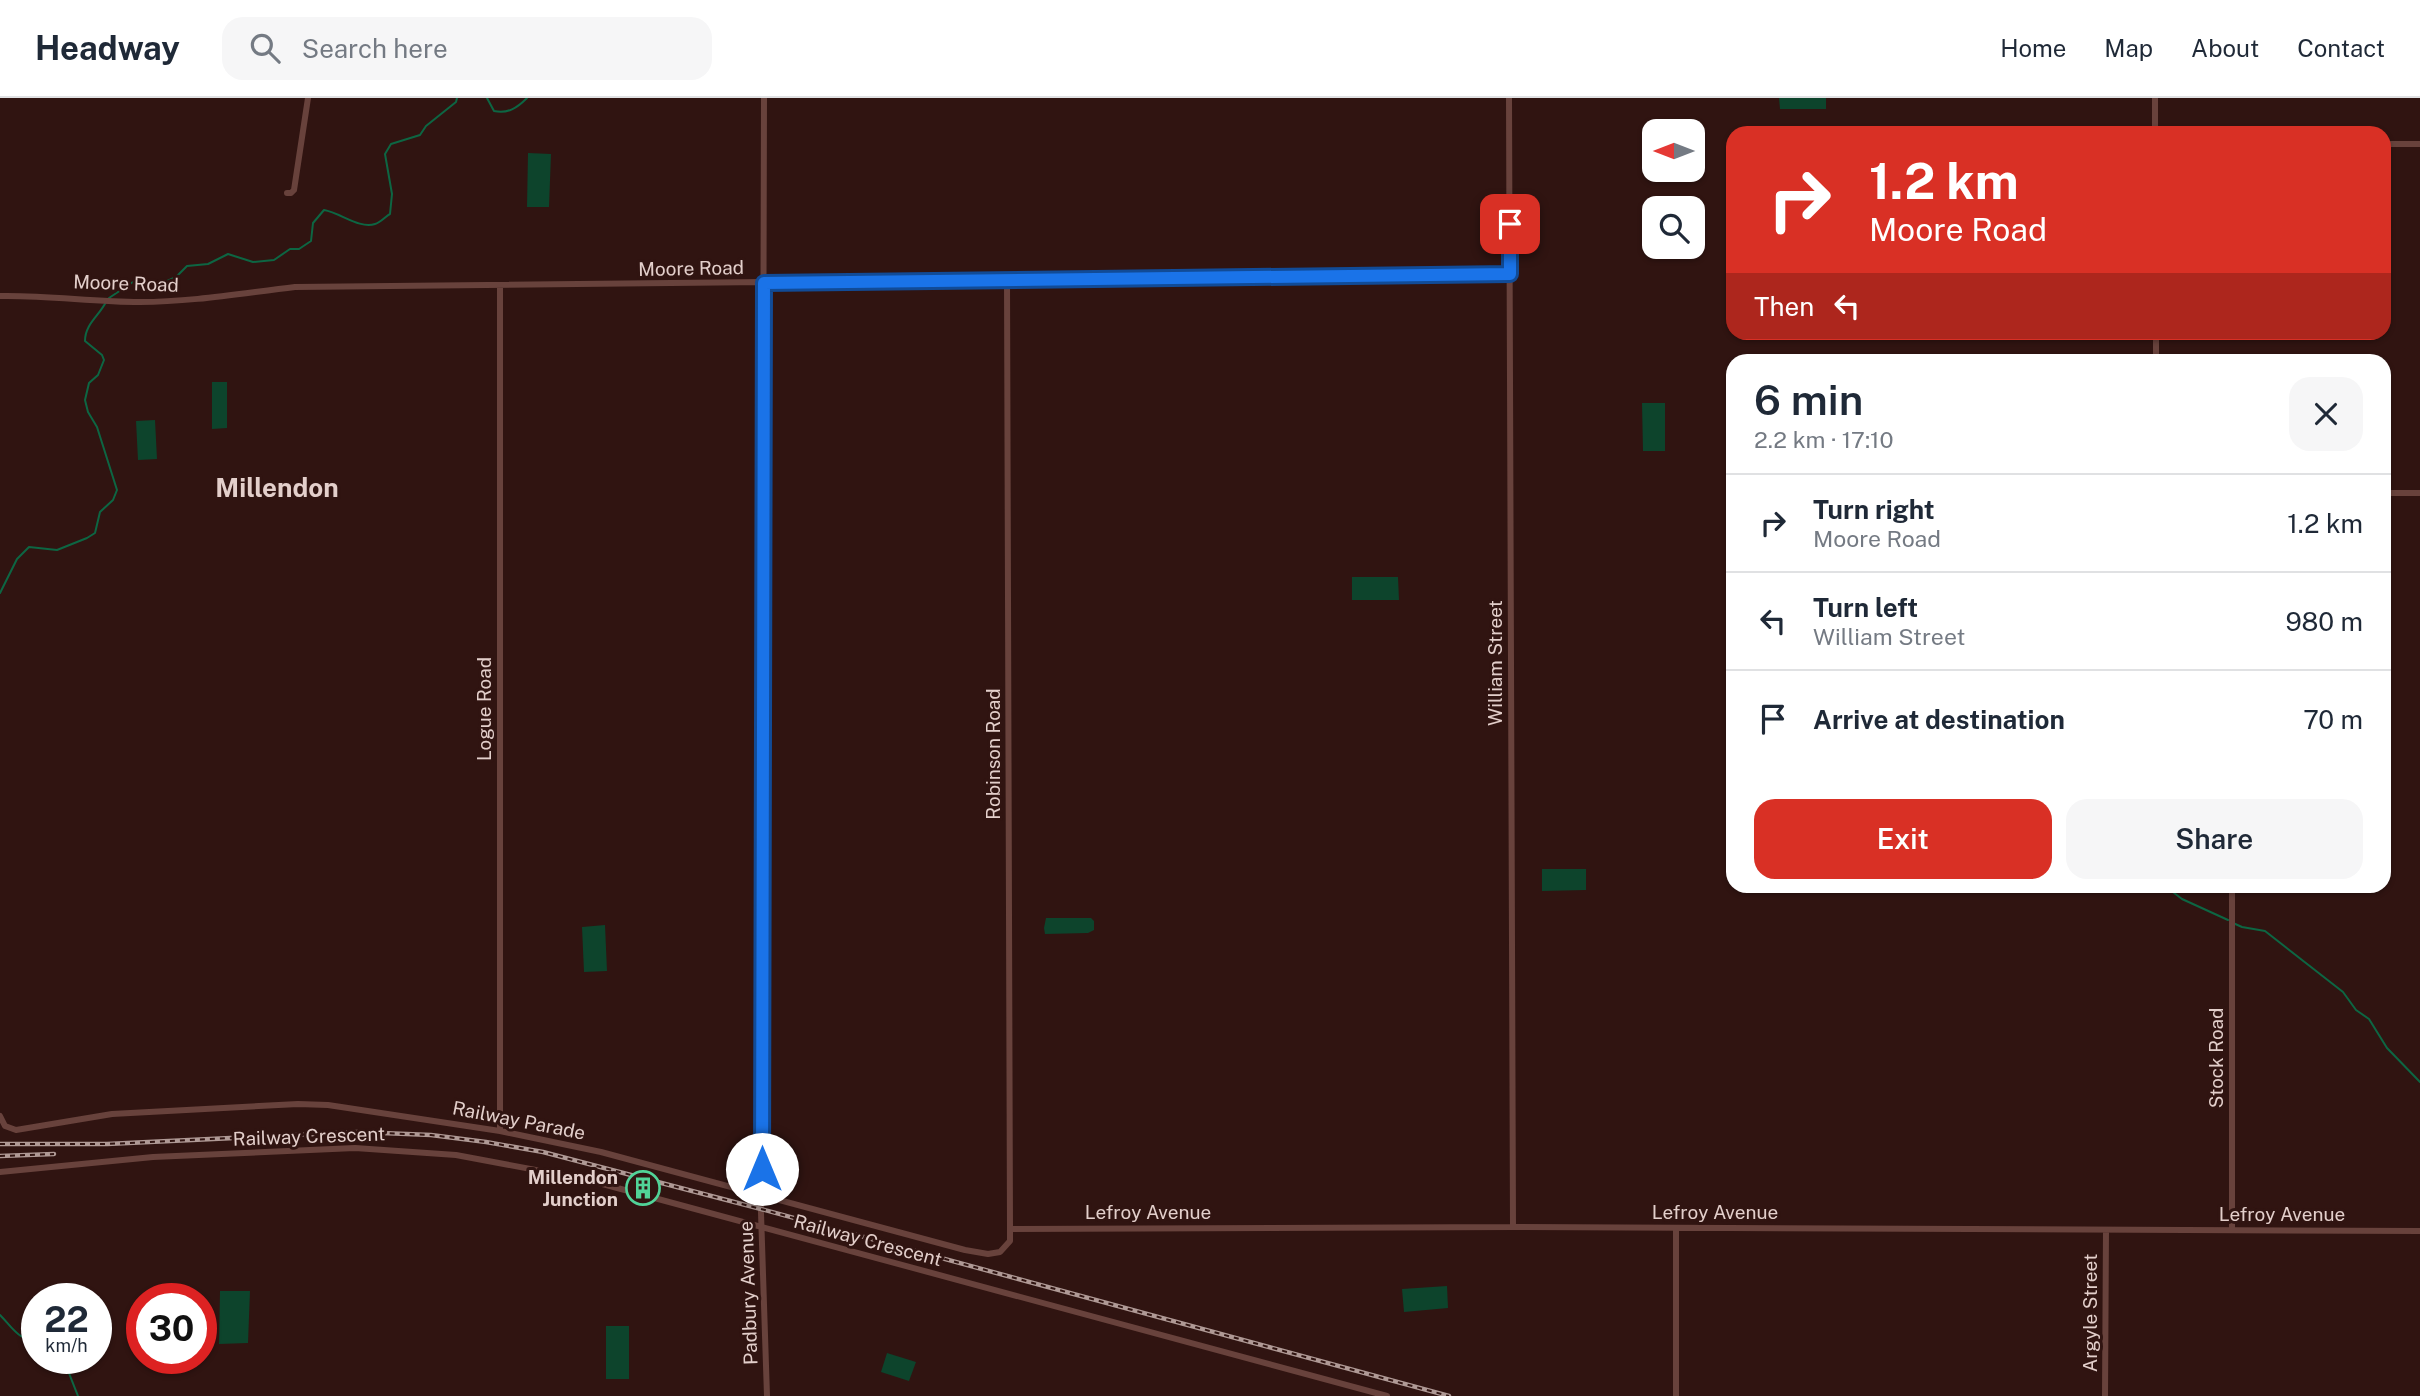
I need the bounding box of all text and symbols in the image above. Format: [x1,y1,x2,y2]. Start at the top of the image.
search box [222,17,712,80]
text: Headway [35,29,180,67]
icon: search [246,29,284,67]
text: Search here [302,33,448,64]
text: Home [2000,34,2066,62]
text: Map [2104,34,2153,62]
text: About [2191,34,2259,62]
text: Contact [2297,34,2385,62]
north arrow [1642,119,1704,182]
map controls [1642,119,1705,259]
text: 1.2 km [1869,152,2019,210]
icon: right [1754,154,1845,245]
pin [1480,194,1540,254]
button: search [1642,196,1705,259]
icon: arrive [1491,205,1529,243]
text: Moore Road [1869,211,2047,248]
street label: Moore Road [638,256,744,280]
street label: Moore Road [73,270,179,296]
icon: left [1828,287,1866,325]
text: Then [1754,291,1814,322]
text: 6 min [1754,375,1863,424]
button: close [2289,377,2363,451]
text: 2.2 km · 17:10 [1754,426,1894,453]
district label: Millendon [215,472,339,503]
text: Turn right [1813,494,1935,525]
icon: right [1754,504,1792,542]
text: 1.2 km [2287,508,2363,539]
text: Moore Road [1813,525,1941,552]
text: Turn left [1813,592,1918,623]
street label: William Street [1484,600,1506,726]
icon: left [1754,602,1792,640]
text: 980 m [2286,606,2363,637]
text: William Street [1813,623,1965,650]
street label: Logue Road [473,657,495,761]
street label: Robinson Road [982,688,1004,820]
icon: arrive [1754,700,1792,738]
text: Arrive at destination [1813,704,2065,735]
text: 70 m [2303,704,2363,735]
button: Exit [1754,799,2052,879]
button: Share [2066,799,2363,879]
street label: Stock Road [2205,1008,2227,1108]
street label: Railway Parade [451,1096,587,1144]
street label: Railway Crescent [232,1122,386,1150]
position arrow [725,1132,799,1206]
place label: Millendon Junction [528,1166,618,1210]
building icon: Millendon Junction [624,1169,662,1207]
street label: Lefroy Avenue [1085,1201,1211,1223]
street label: Lefroy Avenue [1652,1201,1778,1223]
street label: Lefroy Avenue [2219,1203,2345,1225]
street label: Railway Crescent [791,1210,945,1270]
street label: Padbury Avenue [734,1221,762,1365]
street label: Argyle Street [2079,1254,2101,1372]
speed limit sign: 30 [126,1283,217,1374]
text: 22 [44,1299,89,1340]
text: km/h [45,1335,88,1356]

